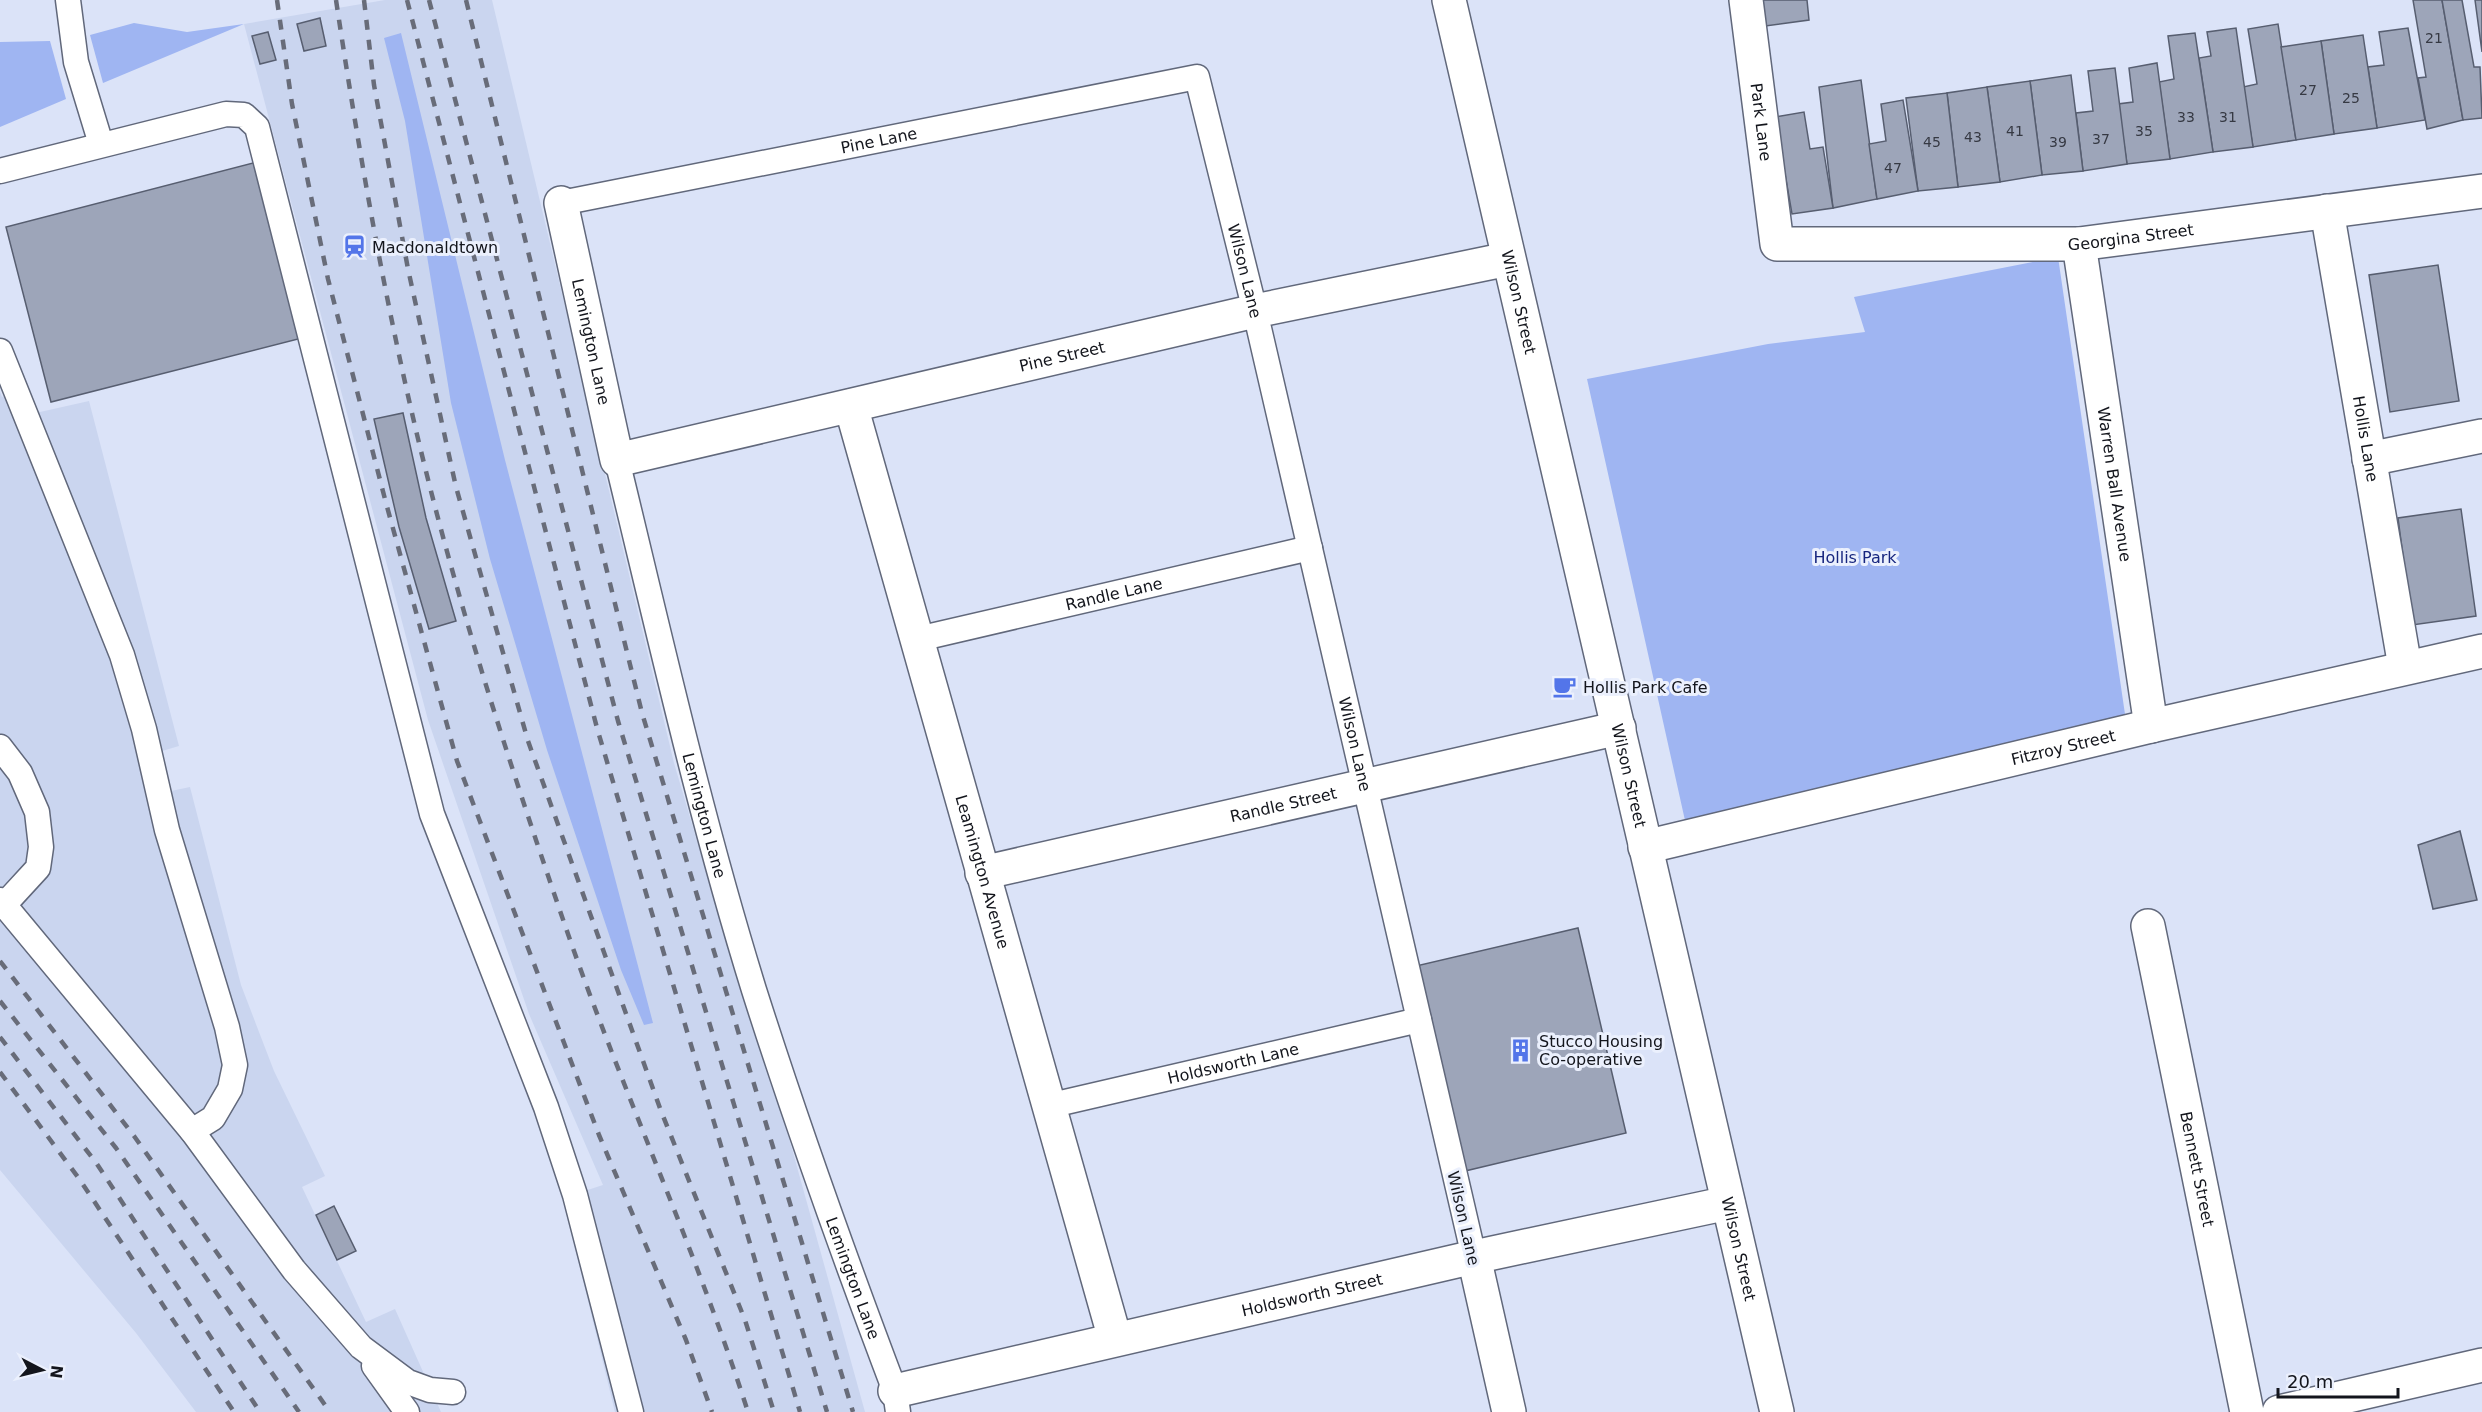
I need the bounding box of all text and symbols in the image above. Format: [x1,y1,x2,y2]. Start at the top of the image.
house number: 21 [2425,30,2443,46]
street label: Park Lane [1747,82,1775,162]
house number: 27 [2299,82,2317,98]
house number: 25 [2342,90,2360,106]
house number: 33 [2177,109,2195,125]
house number: 31 [2219,109,2237,125]
house number: 41 [2006,123,2024,139]
house number: 35 [2135,123,2153,139]
street label: Pine Lane [839,124,919,157]
house number: 43 [1964,129,1982,145]
house number: 37 [2092,131,2110,147]
house number: 45 [1923,134,1941,150]
house number: 39 [2049,134,2067,150]
house number: 47 [1884,160,1902,176]
street label: Georgina Street [2068,220,2195,254]
street label: Wilson Lane [1224,222,1265,320]
station icon: Macdonaldtown [341,234,367,260]
place label: Macdonaldtown [372,238,498,257]
street label: Wilson Street [1497,248,1540,356]
street label: Lemington Lane [568,277,614,407]
street label: Pine Street [1017,337,1107,376]
street label: Hollis Lane [2349,394,2382,483]
street label: Warren Ball Avenue [2093,406,2135,563]
park label: Hollis Park [1813,548,1897,567]
street label: Randle Lane [1064,574,1164,614]
cafe icon: Hollis Park Cafe [1552,674,1578,700]
place label: Hollis Park Cafe [1583,678,1708,697]
street label: Wilson Lane [1335,695,1375,793]
street label: Wilson Street [1607,722,1650,829]
street label: Fitzroy Street [2009,726,2117,769]
street label: Lemington Lane [678,751,730,880]
street label: Randle Street [1228,784,1339,826]
street label: Leamington Avenue [951,793,1013,951]
place label: Stucco Housing Co-operative [1539,1032,1663,1069]
building icon: Stucco Housing Co-operative [1508,1037,1534,1063]
street label: Holdsworth Lane [1166,1039,1301,1088]
street label: Bennett Street [2176,1110,2218,1228]
street label: Wilson Lane [1443,1169,1484,1267]
street label: Wilson Street [1717,1195,1760,1303]
street label: Lemington Lane [822,1214,884,1342]
street label: Holdsworth Street [1240,1269,1385,1321]
north arrow [12,1340,72,1400]
scale bar [2278,1361,2398,1399]
text: N [46,1364,67,1380]
text: 20 m [2287,1371,2333,1392]

